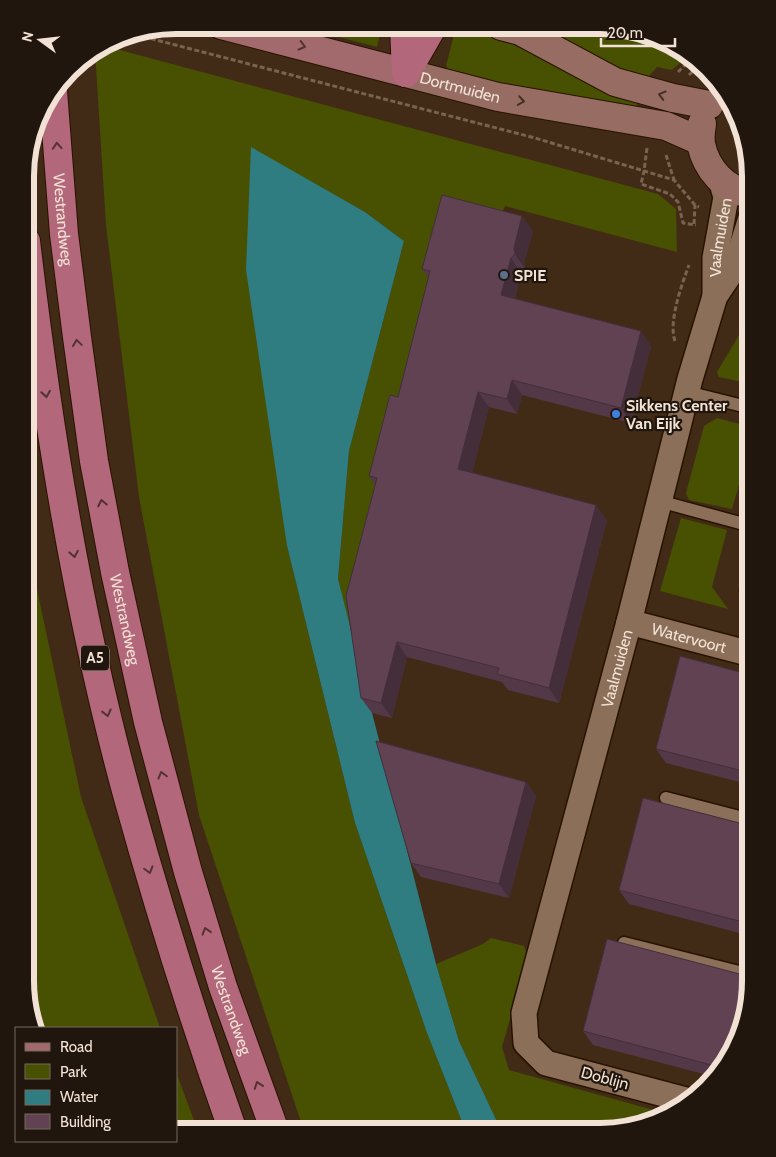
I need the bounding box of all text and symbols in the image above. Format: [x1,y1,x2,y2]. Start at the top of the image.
north arrow [15,15,65,65]
scale bar [601,15,675,47]
text: 20 m [608,24,643,42]
text: N [17,30,37,44]
one-way arrow [297,40,306,51]
street label: Dortmuiden [418,68,503,107]
one-way arrow [657,90,666,101]
one-way arrow [517,95,526,105]
one-way arrow [52,142,63,150]
street label: Westrandweg [50,173,78,268]
street label: Vaalmuiden [705,196,735,277]
place label: SPIE [514,266,546,285]
marker: SPIE [498,269,510,281]
one-way arrow [73,338,83,347]
one-way arrow [41,389,51,398]
place label: Sikkens Center Van Eijk [626,396,728,433]
marker: Sikkens Center Van Eijk [610,408,622,420]
one-way arrow [97,499,108,508]
one-way arrow [68,550,78,558]
street label: Westrandweg [106,572,145,668]
street label: Watervoort [650,619,729,657]
street label: Vaalmuiden [597,627,636,710]
road number: A5 [81,646,109,670]
one-way arrow [101,708,112,717]
one-way arrow [158,771,168,779]
one-way arrow [143,866,154,874]
one-way arrow [202,928,212,936]
street label: Westrandweg [208,963,256,1058]
legend [15,1027,178,1142]
text: Road [60,1038,93,1056]
text: Park [60,1063,87,1081]
street label: Doblijn [579,1063,631,1093]
one-way arrow [254,1081,264,1090]
text: Water [60,1088,98,1106]
text: Building [60,1113,111,1131]

